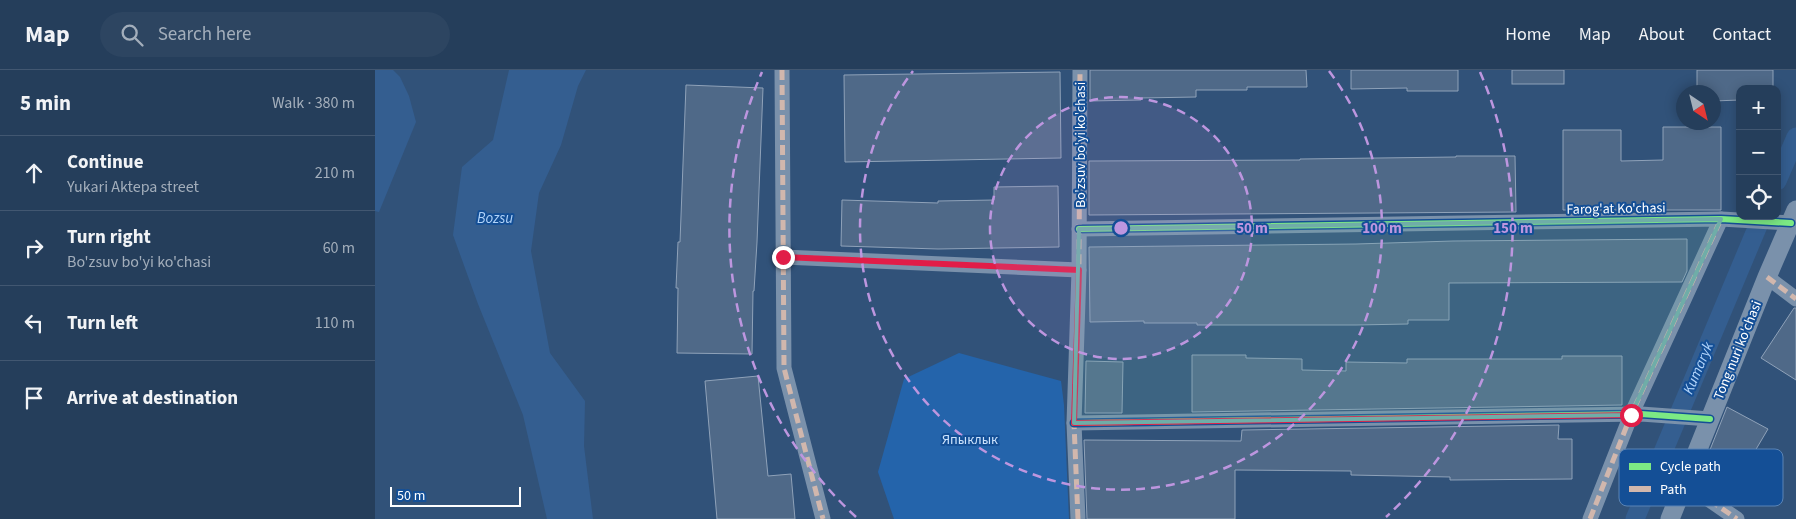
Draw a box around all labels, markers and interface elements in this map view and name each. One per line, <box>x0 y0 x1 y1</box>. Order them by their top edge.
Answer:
search box <box>100 12 450 57</box>
text: Map <box>25 17 70 52</box>
icon: search <box>118 21 146 49</box>
text: Search here <box>158 21 251 48</box>
text: Home <box>1505 22 1551 47</box>
text: Map <box>1579 22 1611 47</box>
text: About <box>1639 22 1684 47</box>
text: Contact <box>1712 22 1771 47</box>
street label: Bo'zsuv bo'yi ko'chasi <box>1071 82 1091 208</box>
north arrow <box>1676 85 1721 130</box>
map controls <box>1736 85 1781 220</box>
button: + <box>1736 85 1781 130</box>
text: 5 min <box>20 88 71 118</box>
text: Walk · 380 m <box>272 92 355 114</box>
button: − <box>1736 130 1781 175</box>
text: Continue <box>67 149 144 176</box>
icon: ahead <box>20 159 48 187</box>
text: 210 m <box>315 162 355 184</box>
button: locate <box>1736 175 1781 220</box>
text: Yukari Aktepa street <box>67 176 199 198</box>
street label: Farog'at Ko'chasi <box>1566 198 1666 220</box>
water label: Bozsu <box>477 208 513 229</box>
text: 50 m <box>1236 218 1268 239</box>
text: 100 m <box>1362 218 1402 239</box>
text: 150 m <box>1493 218 1533 239</box>
centre of rings <box>1112 219 1130 237</box>
text: Turn right <box>67 224 151 251</box>
icon: right <box>20 234 48 262</box>
text: 60 m <box>323 237 355 259</box>
route end <box>772 246 795 269</box>
text: Bo'zsuv bo'yi ko'chasi <box>67 251 211 273</box>
street label: Tong nuri ko'chasi <box>1709 298 1767 403</box>
icon: left <box>20 309 48 337</box>
text: Turn left <box>67 310 138 337</box>
text: 110 m <box>315 312 355 334</box>
water label: Kumaryk <box>1678 338 1719 398</box>
icon: arrive <box>20 384 48 412</box>
text: Arrive at destination <box>67 385 238 412</box>
route start <box>1620 404 1643 427</box>
park label: Япыклык <box>942 430 998 450</box>
legend <box>1619 449 1783 506</box>
text: Cycle path <box>1660 457 1721 477</box>
text: Path <box>1660 480 1687 500</box>
scale bar <box>390 484 521 507</box>
text: 50 m <box>397 486 425 506</box>

